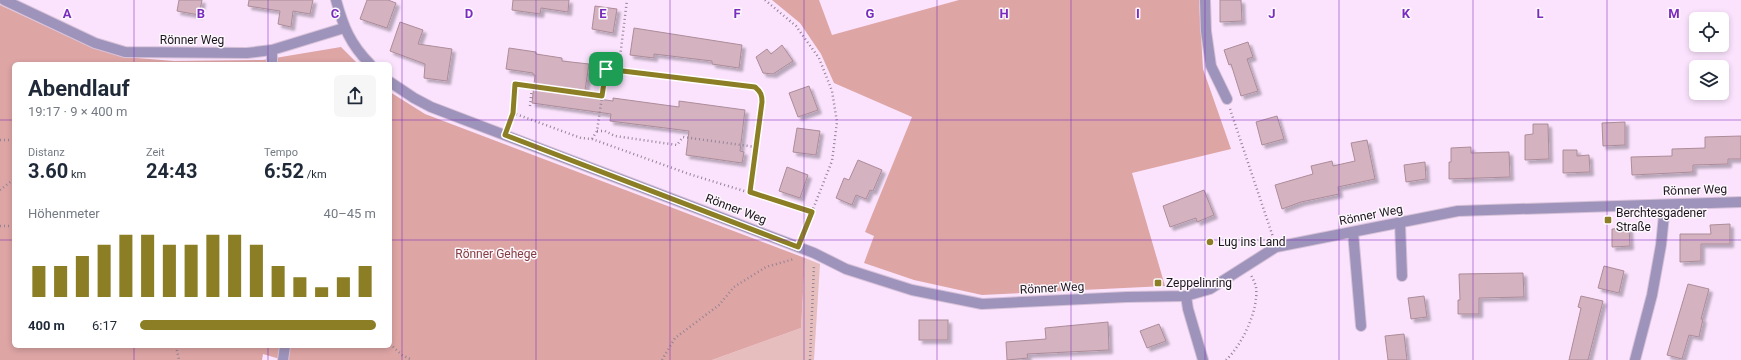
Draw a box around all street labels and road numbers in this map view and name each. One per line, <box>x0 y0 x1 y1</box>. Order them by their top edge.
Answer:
street label: Rönner Weg <box>160 33 224 47</box>
street label: Rönner Weg <box>1663 182 1727 198</box>
street label: Rönner Weg <box>703 191 769 227</box>
street label: Rönner Weg <box>1338 202 1404 228</box>
street label: Rönner Weg <box>1019 279 1085 297</box>

